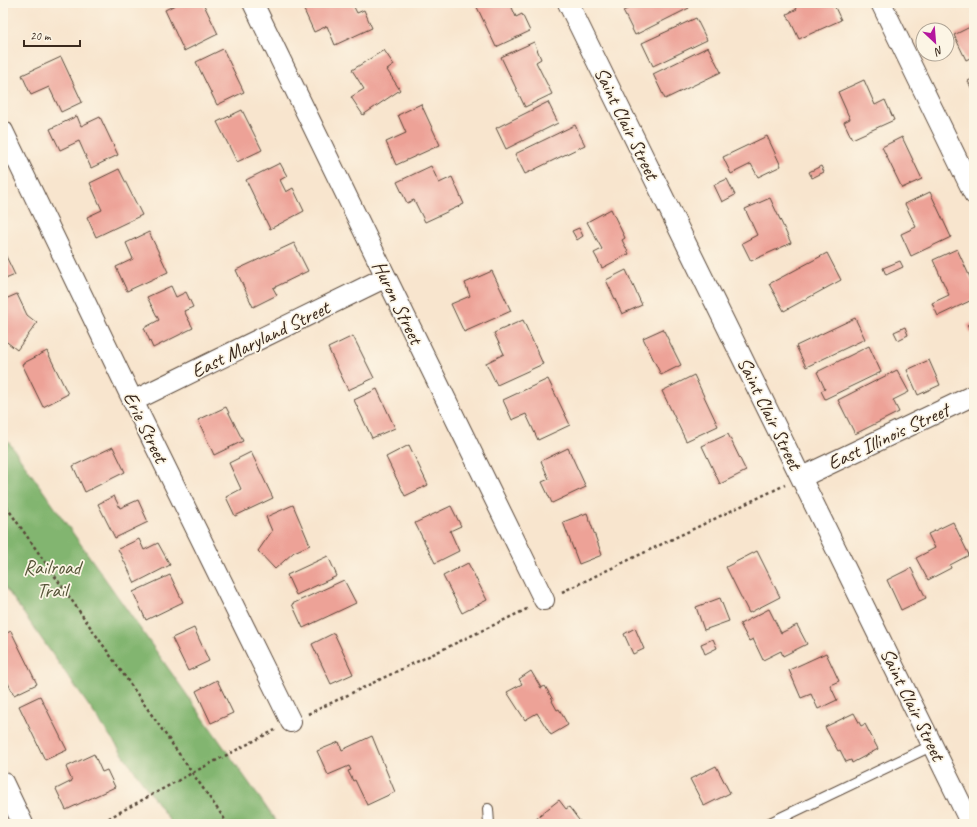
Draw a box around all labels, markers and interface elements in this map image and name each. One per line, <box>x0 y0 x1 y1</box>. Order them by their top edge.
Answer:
scale bar <box>24 22 80 48</box>
north arrow <box>915 22 955 62</box>
text: 20 m <box>30 28 52 44</box>
text: N <box>931 43 946 60</box>
street label: Saint Clair Street <box>589 63 666 186</box>
street label: Huron Street <box>367 256 430 350</box>
street label: East Maryland Street <box>187 294 335 384</box>
street label: Saint Clair Street <box>732 353 809 476</box>
street label: Erie Street <box>118 388 175 469</box>
street label: East Illinois Street <box>824 396 956 475</box>
park label: Railroad Trail <box>23 555 84 603</box>
street label: Saint Clair Street <box>875 644 952 767</box>

